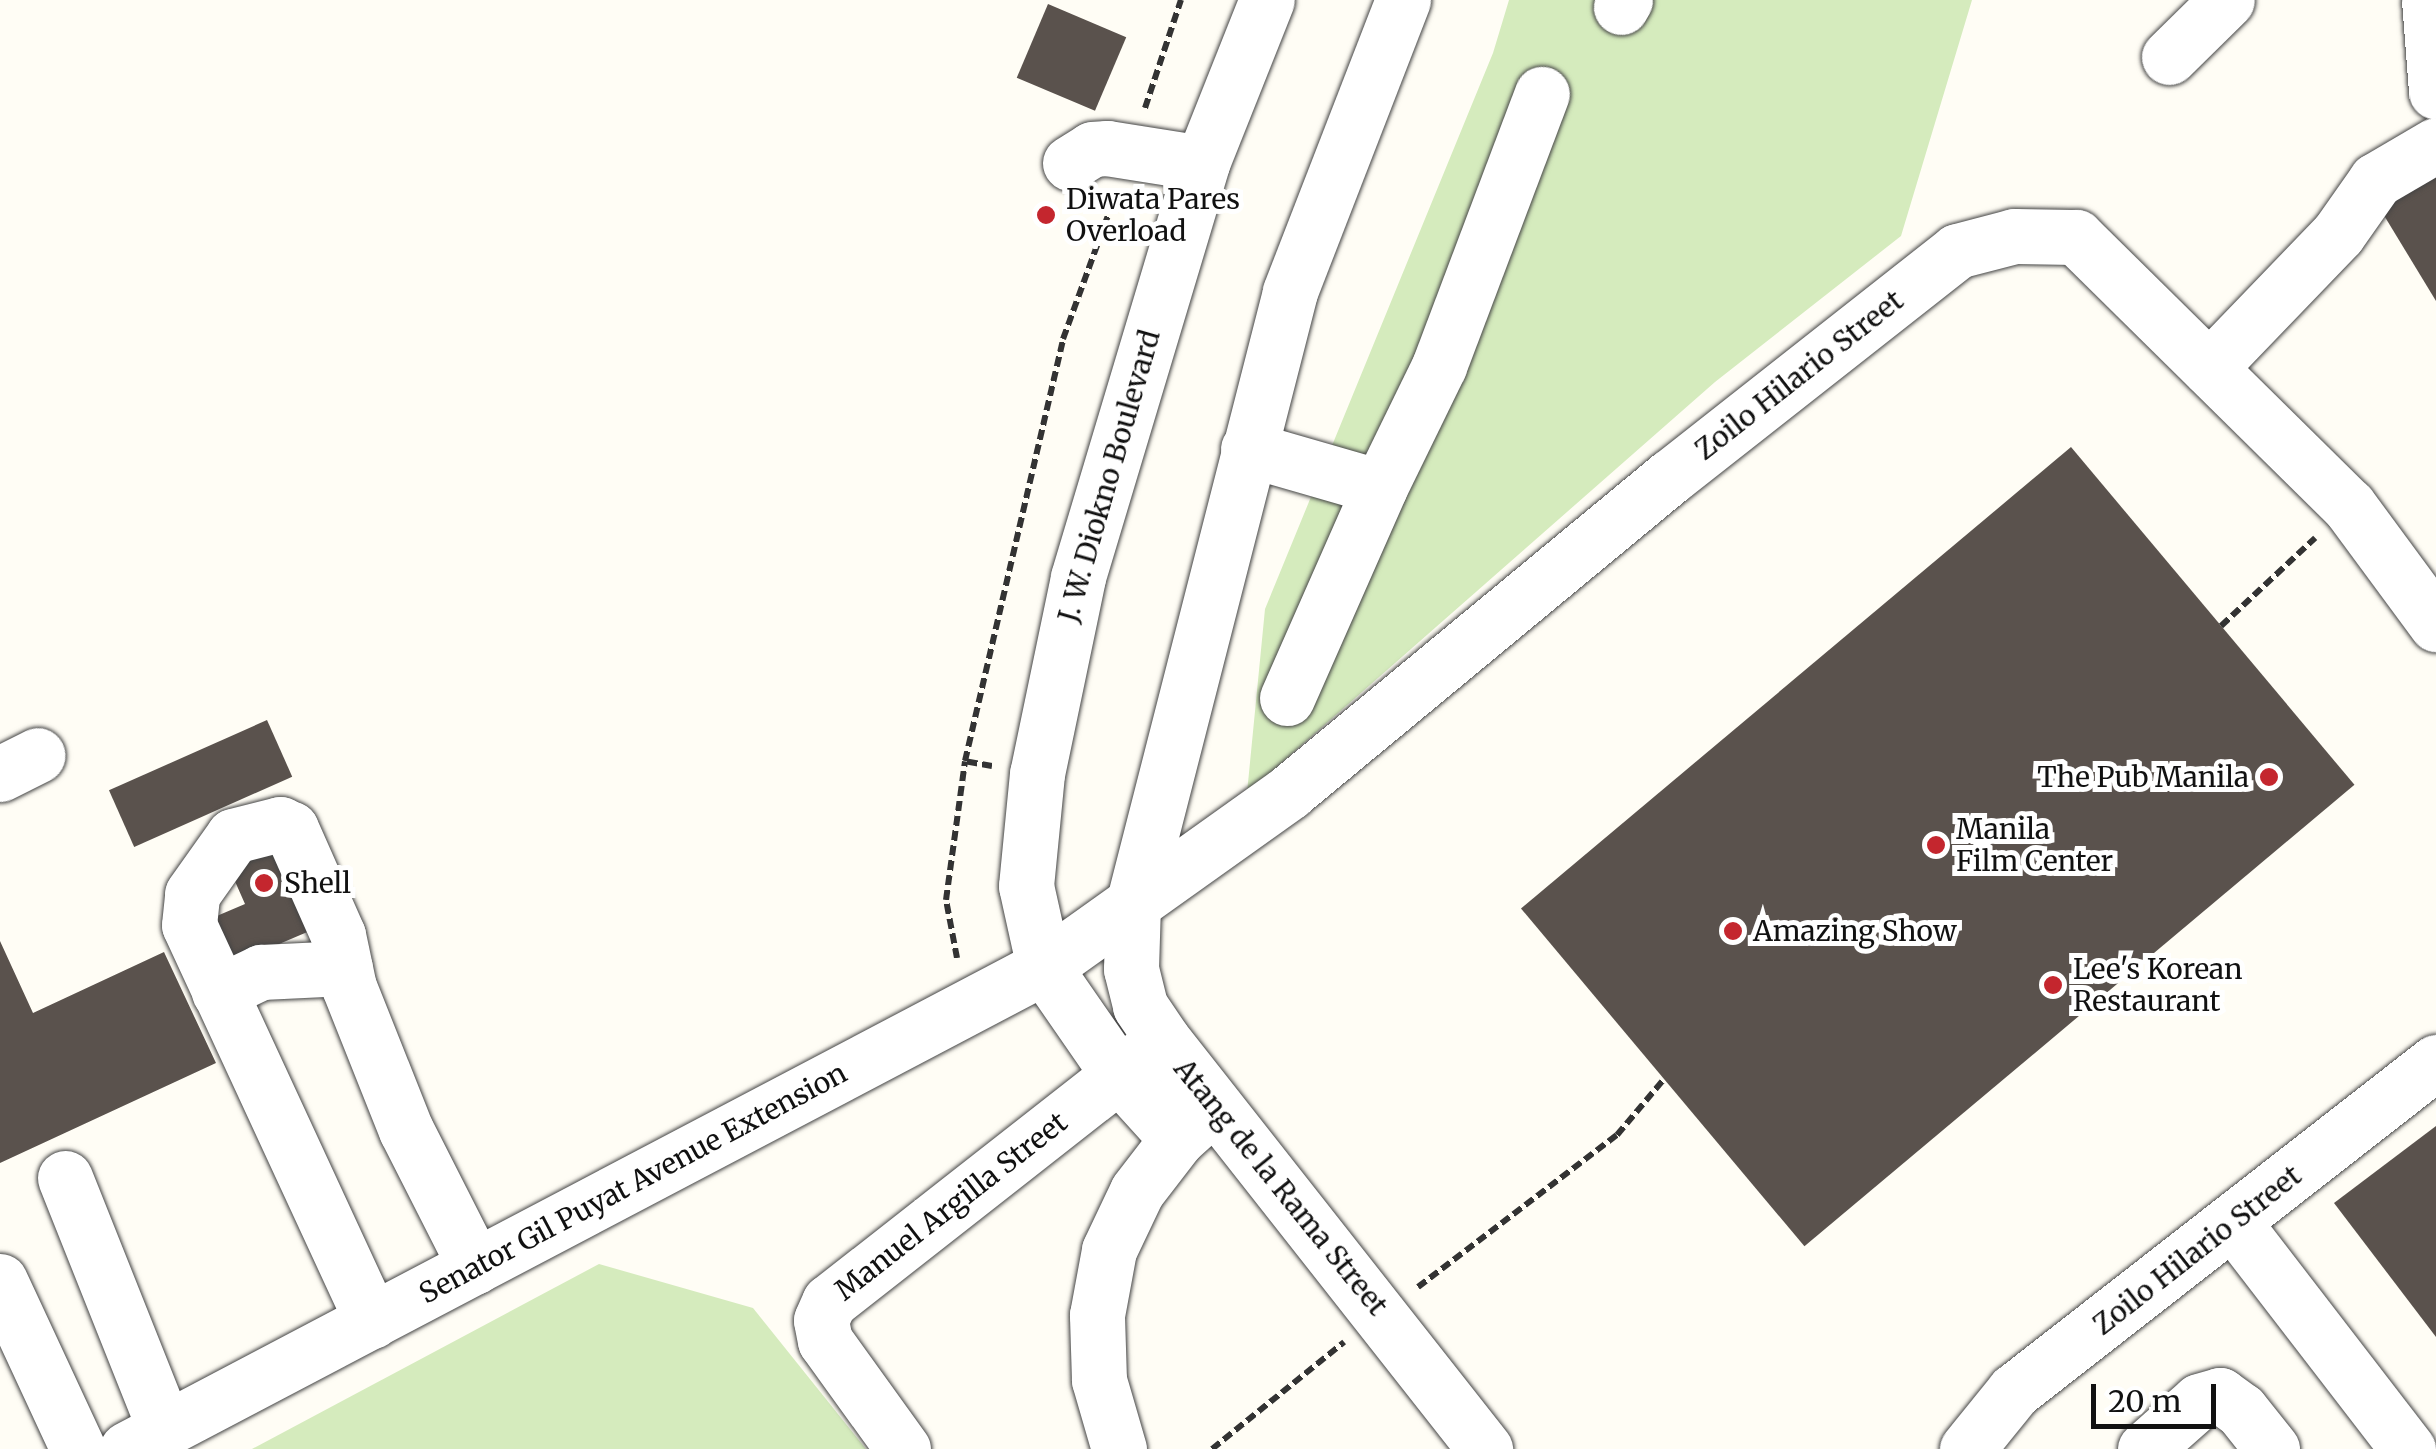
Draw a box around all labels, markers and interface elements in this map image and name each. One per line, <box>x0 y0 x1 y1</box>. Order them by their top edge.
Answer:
place label: Diwata Pares Overload <box>1066 182 1240 248</box>
marker: Diwata Pares Overload <box>1035 204 1057 226</box>
street label: Zoilo Hilario Street <box>1688 283 1910 467</box>
street label: J. W. Diokno Boulevard <box>1051 326 1167 626</box>
place label: The Pub Manila <box>2037 760 2249 794</box>
marker: The Pub Manila <box>2258 766 2280 788</box>
place label: Manila Film Center <box>1956 812 2113 878</box>
marker: Manila Film Center <box>1925 834 1947 856</box>
place label: Shell <box>284 866 351 900</box>
marker: Shell <box>253 872 275 894</box>
place label: Amazing Show <box>1753 914 1957 948</box>
marker: Amazing Show <box>1722 920 1744 942</box>
place label: Lee's Korean Restaurant <box>2073 952 2243 1018</box>
marker: Lee's Korean Restaurant <box>2042 974 2064 996</box>
street label: Atang de la Rama Street <box>1167 1052 1395 1322</box>
street label: Senator Gil Puyat Avenue Extension <box>414 1056 852 1310</box>
street label: Manuel Argilla Street <box>828 1105 1074 1307</box>
street label: Zoilo Hilario Street <box>2086 1158 2308 1342</box>
scale bar <box>2096 1364 2221 1426</box>
text: 20 m <box>2108 1382 2181 1420</box>

